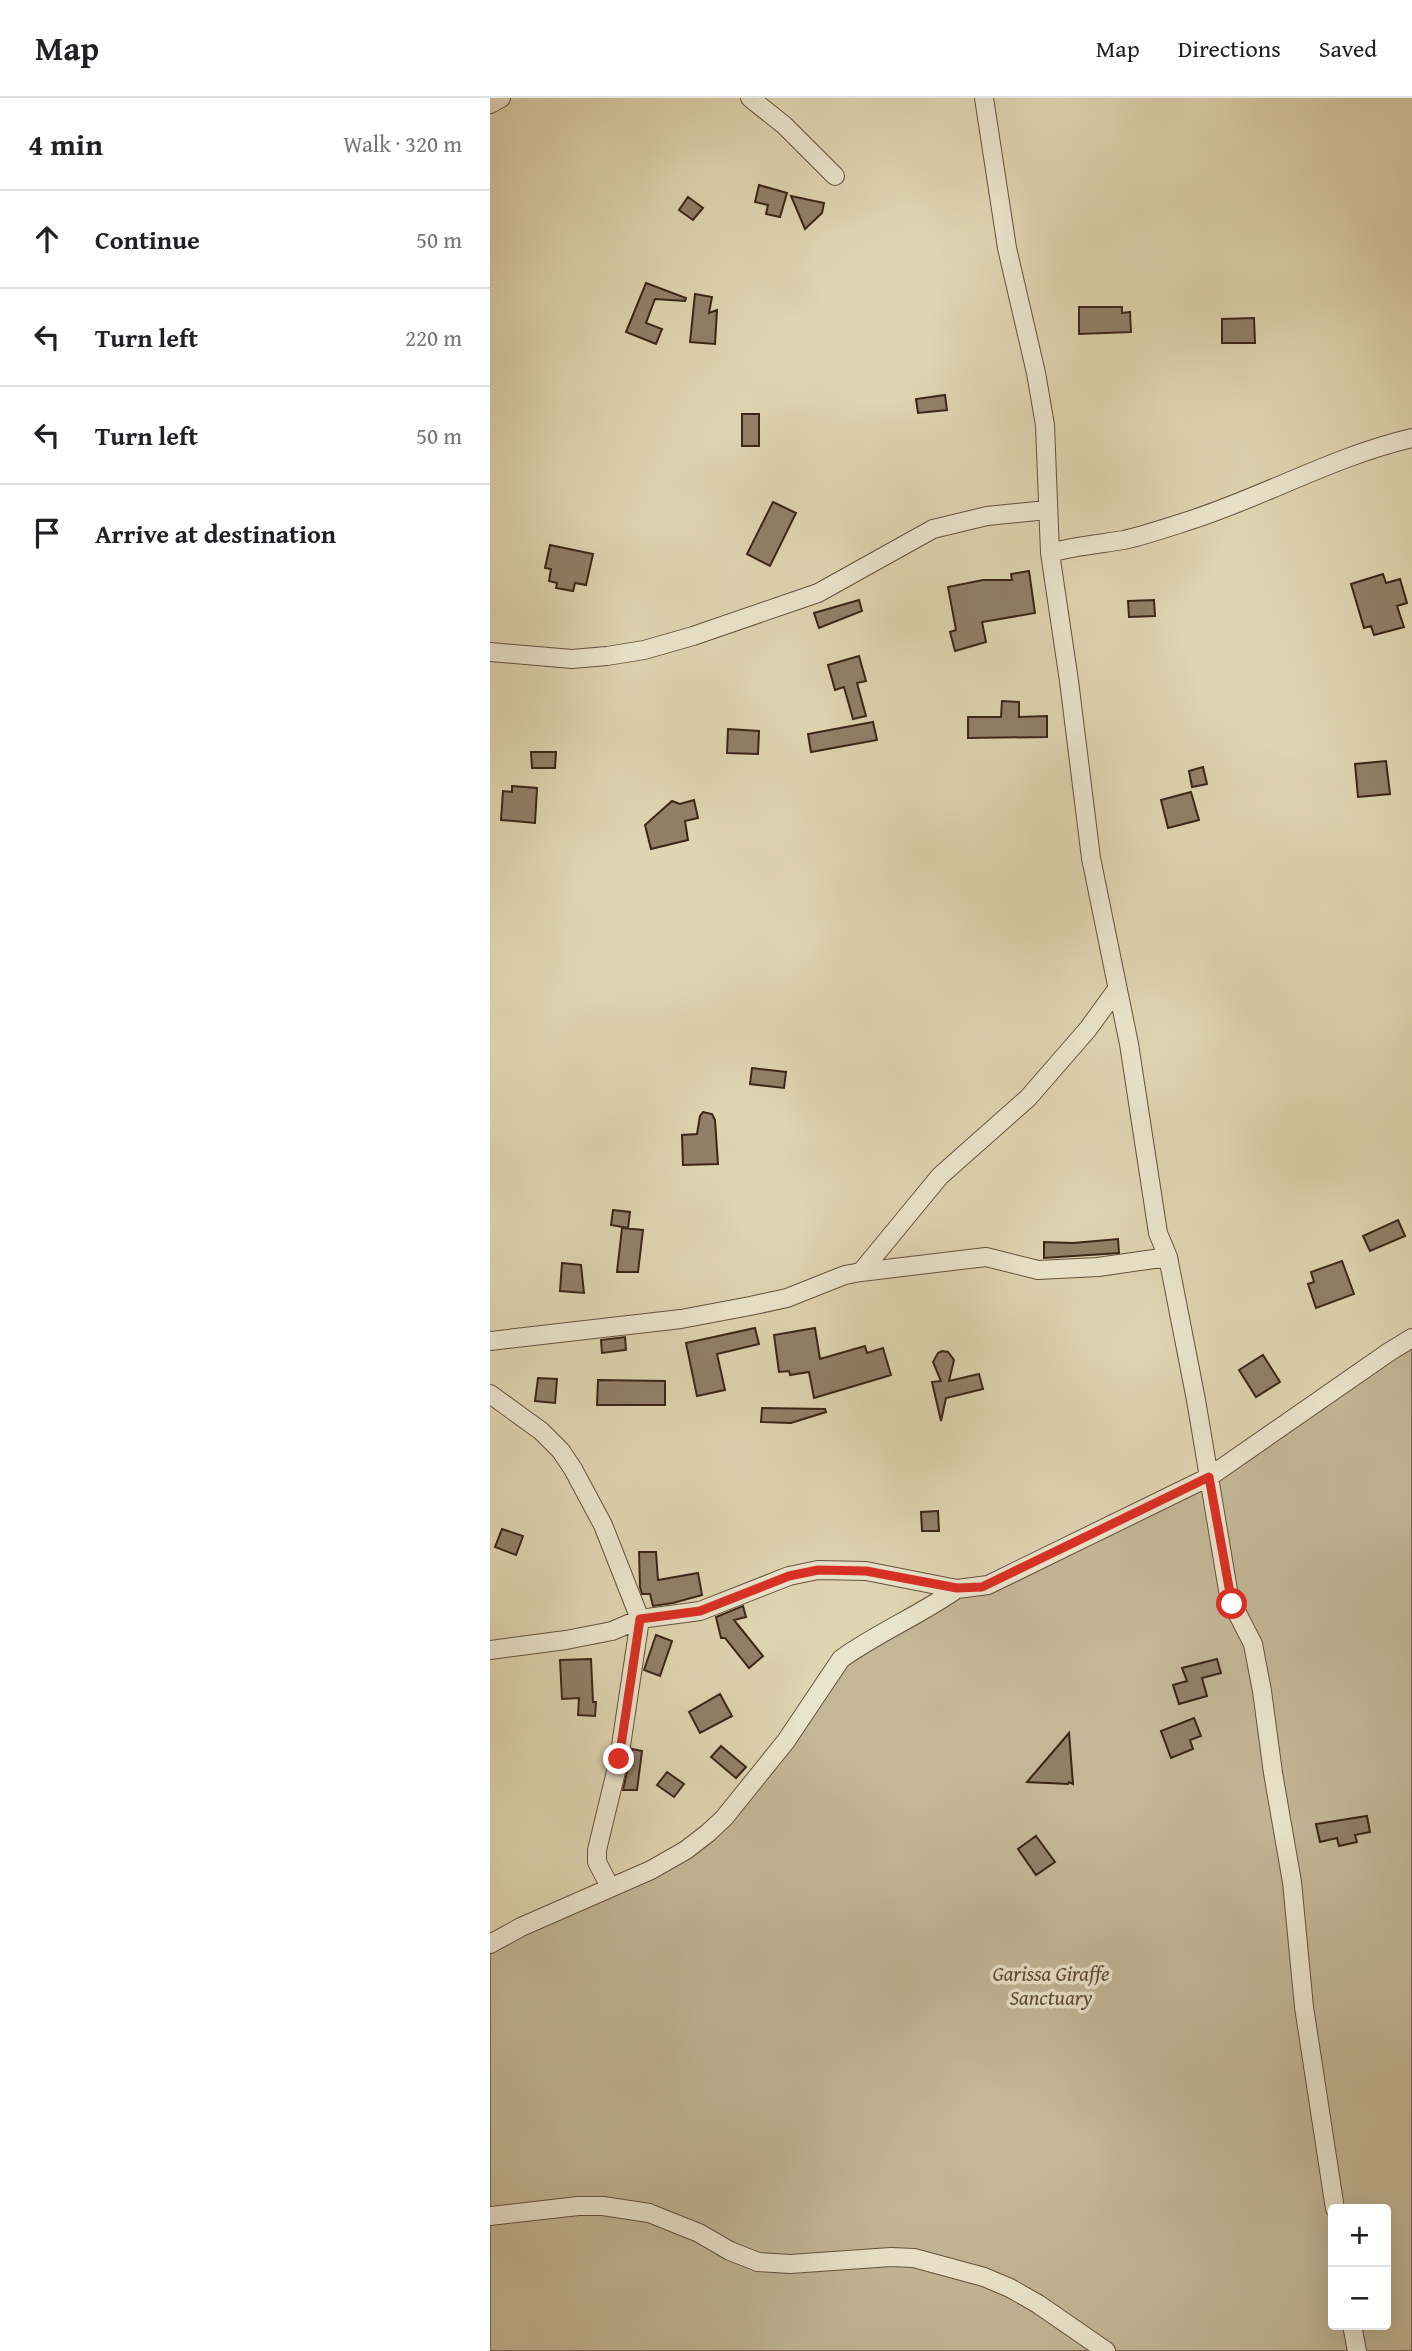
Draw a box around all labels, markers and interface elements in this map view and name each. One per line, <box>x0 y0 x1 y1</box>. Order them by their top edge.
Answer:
text: Map <box>35 24 99 72</box>
text: Map <box>1096 31 1140 66</box>
text: Directions <box>1178 31 1281 66</box>
text: Saved <box>1319 31 1377 66</box>
text: 4 min <box>28 122 103 166</box>
text: Walk · 320 m <box>343 127 462 160</box>
icon: ahead <box>28 220 66 258</box>
text: Continue <box>95 220 200 259</box>
text: 50 m <box>416 223 462 256</box>
icon: left <box>28 318 66 356</box>
text: Turn left <box>95 318 198 357</box>
text: 220 m <box>405 321 462 354</box>
icon: left <box>28 416 66 454</box>
text: Turn left <box>95 416 198 455</box>
text: 50 m <box>416 419 462 452</box>
icon: arrive <box>28 514 66 552</box>
text: Arrive at destination <box>95 514 336 553</box>
route start <box>1216 1588 1247 1619</box>
route end <box>603 1743 634 1774</box>
park label: Garissa Giraffe Sanctuary <box>992 1958 1110 2013</box>
map controls <box>1328 2204 1391 2330</box>
button: + <box>1328 2204 1391 2267</box>
button: − <box>1328 2267 1391 2330</box>

